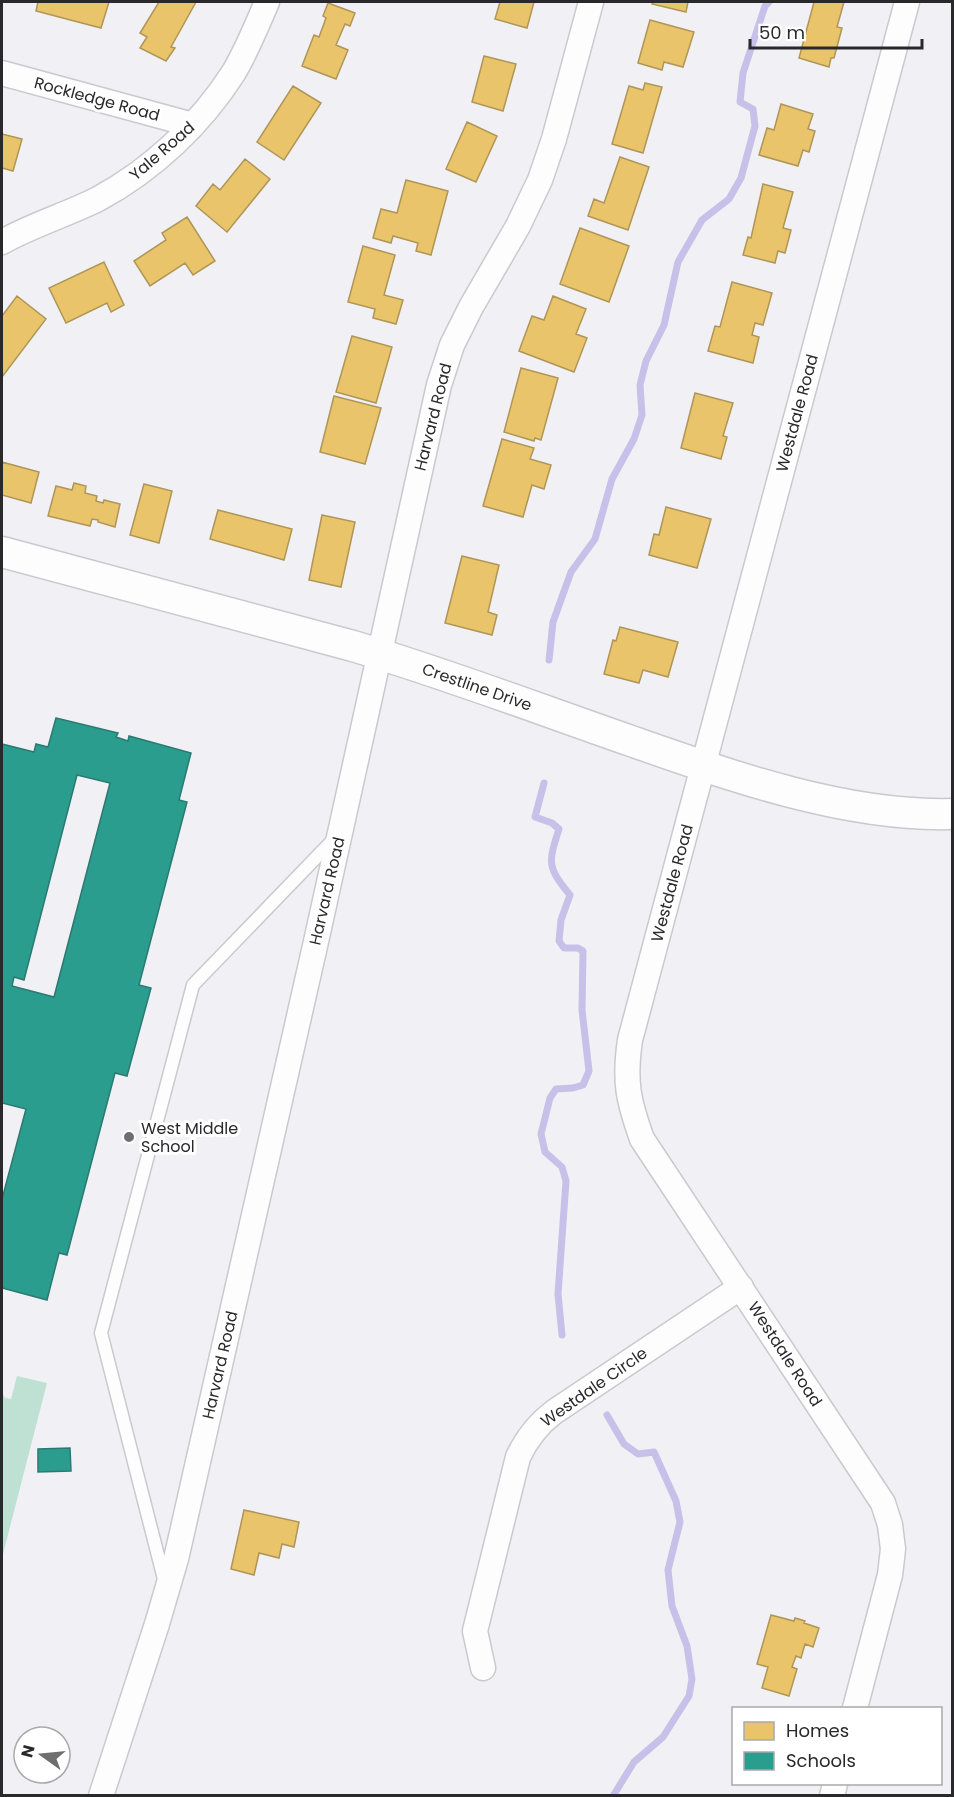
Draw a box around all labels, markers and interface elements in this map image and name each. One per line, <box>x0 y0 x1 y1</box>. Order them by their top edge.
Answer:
scale bar <box>750 12 922 50</box>
text: 50 m <box>759 20 805 45</box>
street label: Rockledge Road <box>32 71 162 127</box>
street label: Yale Road <box>124 116 200 186</box>
street label: Westdale Road <box>770 352 824 474</box>
street label: Harvard Road <box>408 361 458 473</box>
street label: Crestline Drive <box>419 657 535 717</box>
street label: Westdale Road <box>645 822 699 944</box>
street label: Harvard Road <box>303 835 351 947</box>
place label: West Middle School <box>141 1117 238 1158</box>
marker: West Middle School <box>122 1130 136 1144</box>
street label: Westdale Road <box>742 1297 828 1411</box>
street label: Harvard Road <box>196 1309 244 1421</box>
street label: Westdale Circle <box>536 1342 652 1432</box>
legend <box>732 1707 942 1785</box>
text: Homes <box>786 1718 849 1743</box>
north arrow <box>12 1725 72 1785</box>
text: N <box>15 1742 41 1760</box>
text: Schools <box>786 1748 856 1773</box>

